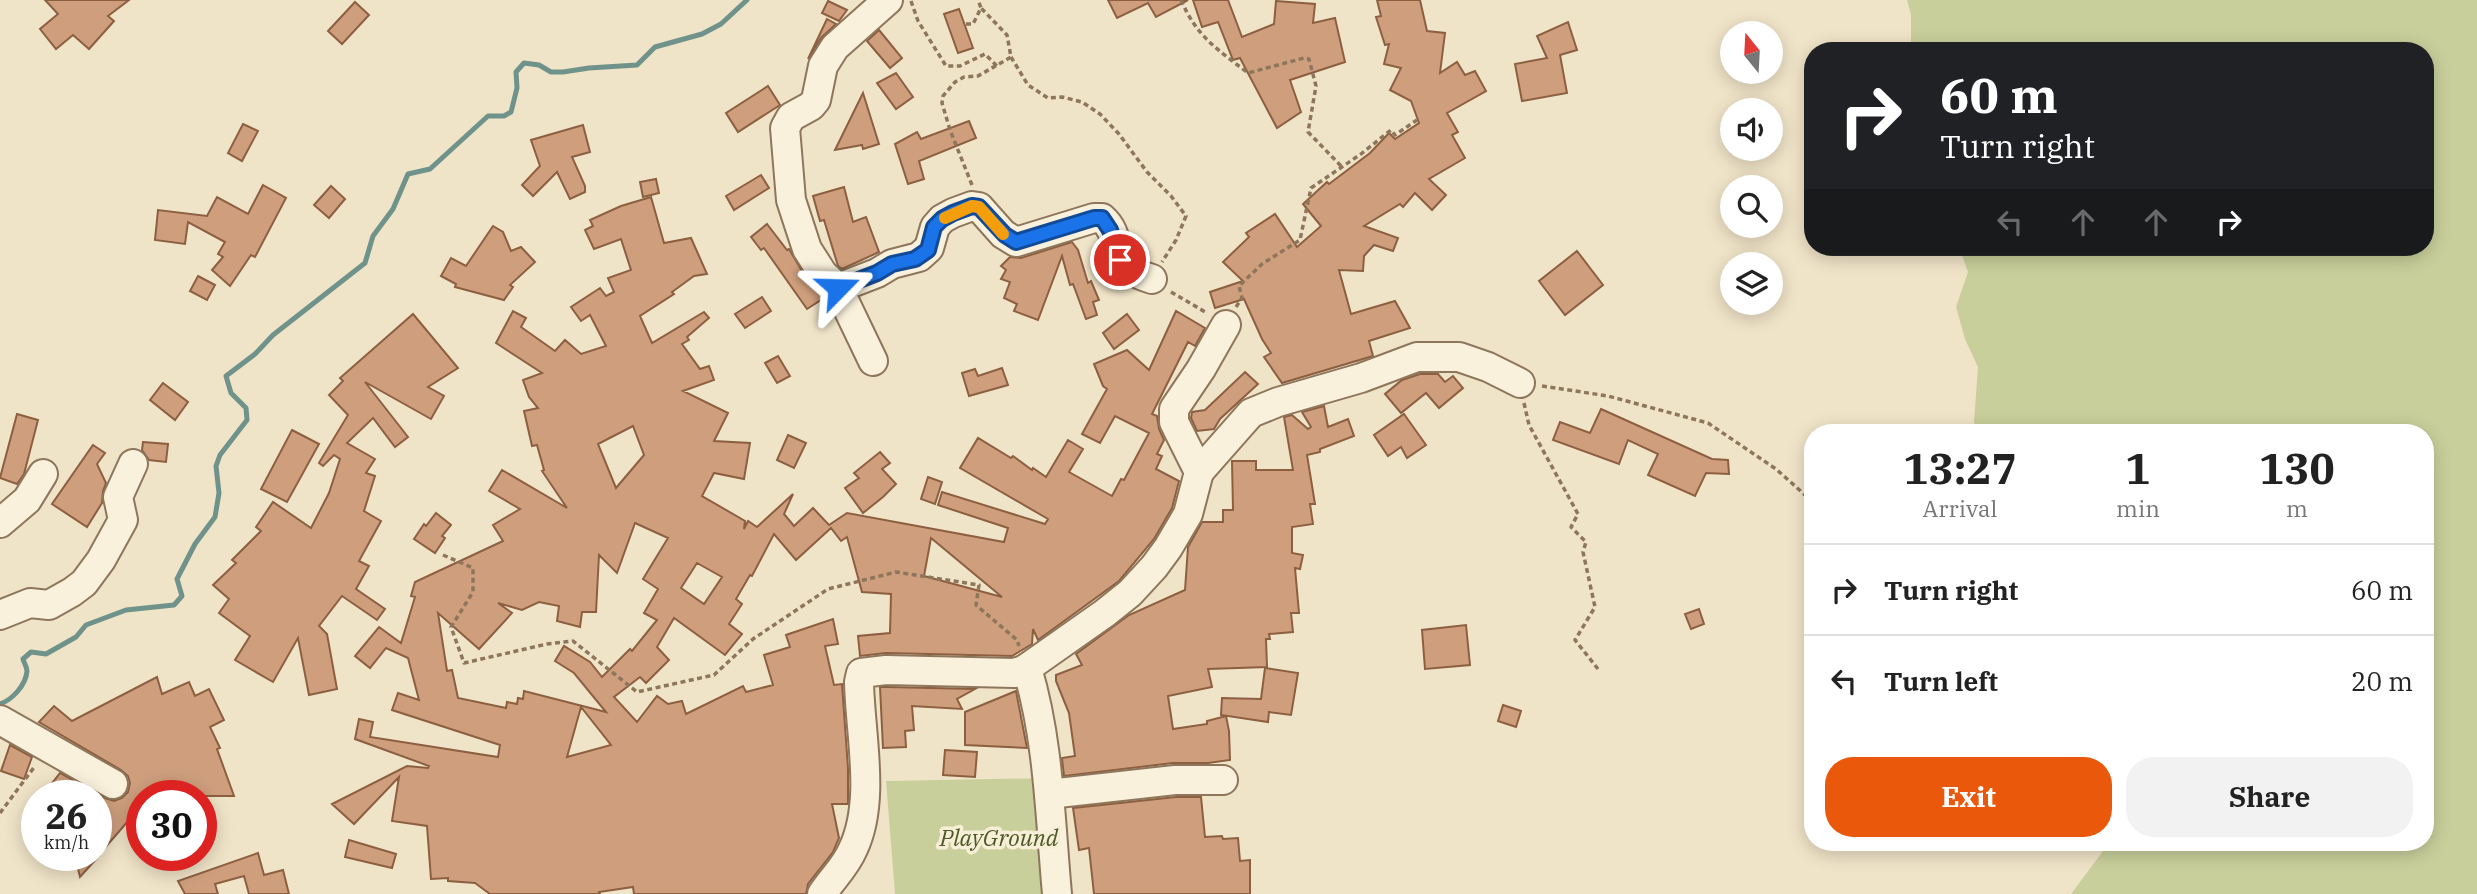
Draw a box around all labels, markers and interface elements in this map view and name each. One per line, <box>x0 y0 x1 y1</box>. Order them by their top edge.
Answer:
north arrow <box>1720 21 1783 84</box>
map controls <box>1720 21 1783 315</box>
text: 60 m <box>1940 63 2058 126</box>
icon: right <box>1825 70 1916 161</box>
button: sound <box>1720 98 1783 161</box>
text: Turn right <box>1940 125 2095 167</box>
button: search <box>1720 175 1783 238</box>
icon: left <box>1991 203 2029 241</box>
icon: ahead <box>2064 203 2102 241</box>
icon: ahead <box>2137 203 2175 241</box>
icon: right <box>2210 203 2248 241</box>
pin <box>1090 230 1150 290</box>
icon: arrive <box>1101 241 1139 279</box>
position arrow <box>801 251 875 325</box>
button: layers <box>1720 252 1783 315</box>
text: 13:27 <box>1903 441 2017 496</box>
text: 1 <box>2125 441 2151 496</box>
text: 130 <box>2259 441 2335 496</box>
text: Arrival <box>1923 493 1997 523</box>
text: min <box>2116 493 2160 523</box>
text: m <box>2286 493 2308 523</box>
icon: right <box>1825 571 1863 609</box>
text: Turn right <box>1884 573 2018 607</box>
text: 60 m <box>2351 573 2413 607</box>
icon: left <box>1825 662 1863 700</box>
text: Turn left <box>1884 664 1998 698</box>
text: 20 m <box>2351 664 2413 698</box>
button: Exit <box>1825 757 2112 837</box>
button: Share <box>2126 757 2413 837</box>
speed limit sign: 30 <box>126 780 217 871</box>
text: 26 <box>45 793 88 839</box>
park label: PlayGround <box>939 822 1059 852</box>
text: km/h <box>44 831 89 854</box>

